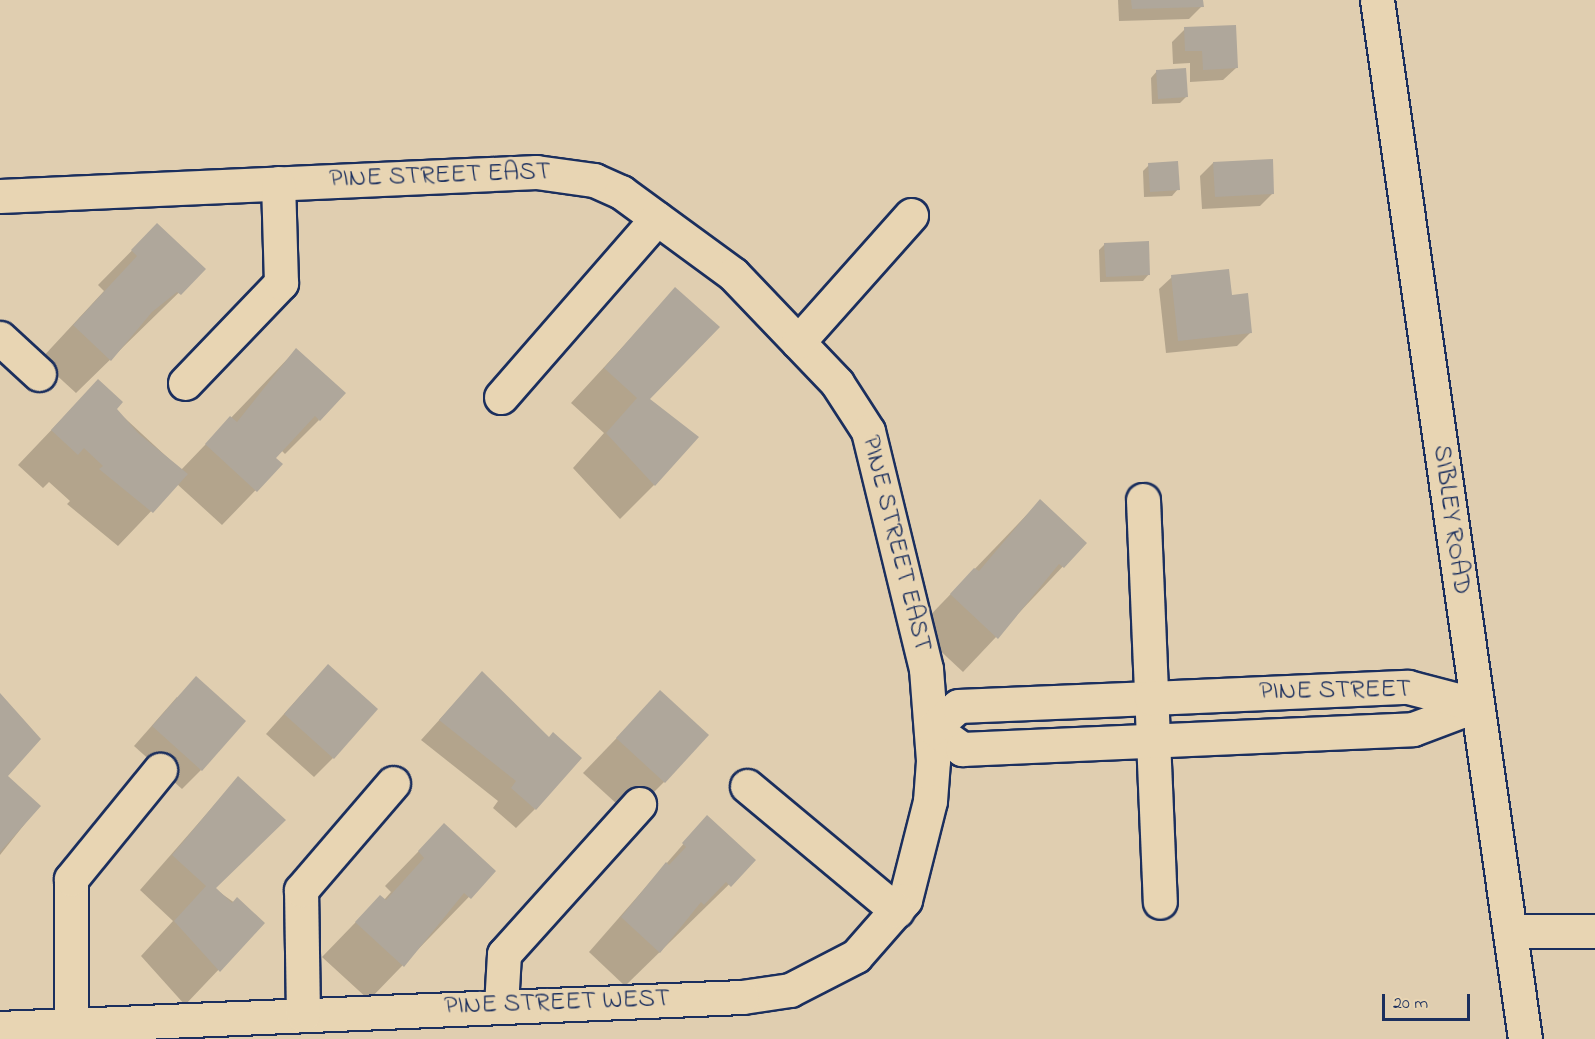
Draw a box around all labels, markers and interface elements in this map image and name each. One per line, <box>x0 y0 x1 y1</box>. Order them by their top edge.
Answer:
street label: PINE STREET EAST <box>329 158 551 196</box>
street label: PINE STREET EAST <box>853 433 937 655</box>
street label: SIBLEY ROAD <box>1424 443 1476 597</box>
street label: PINE STREET <box>1259 675 1411 709</box>
scale bar <box>1385 982 1474 1020</box>
street label: PINE STREET WEST <box>444 984 670 1024</box>
text: 20 m <box>1393 991 1428 1017</box>

